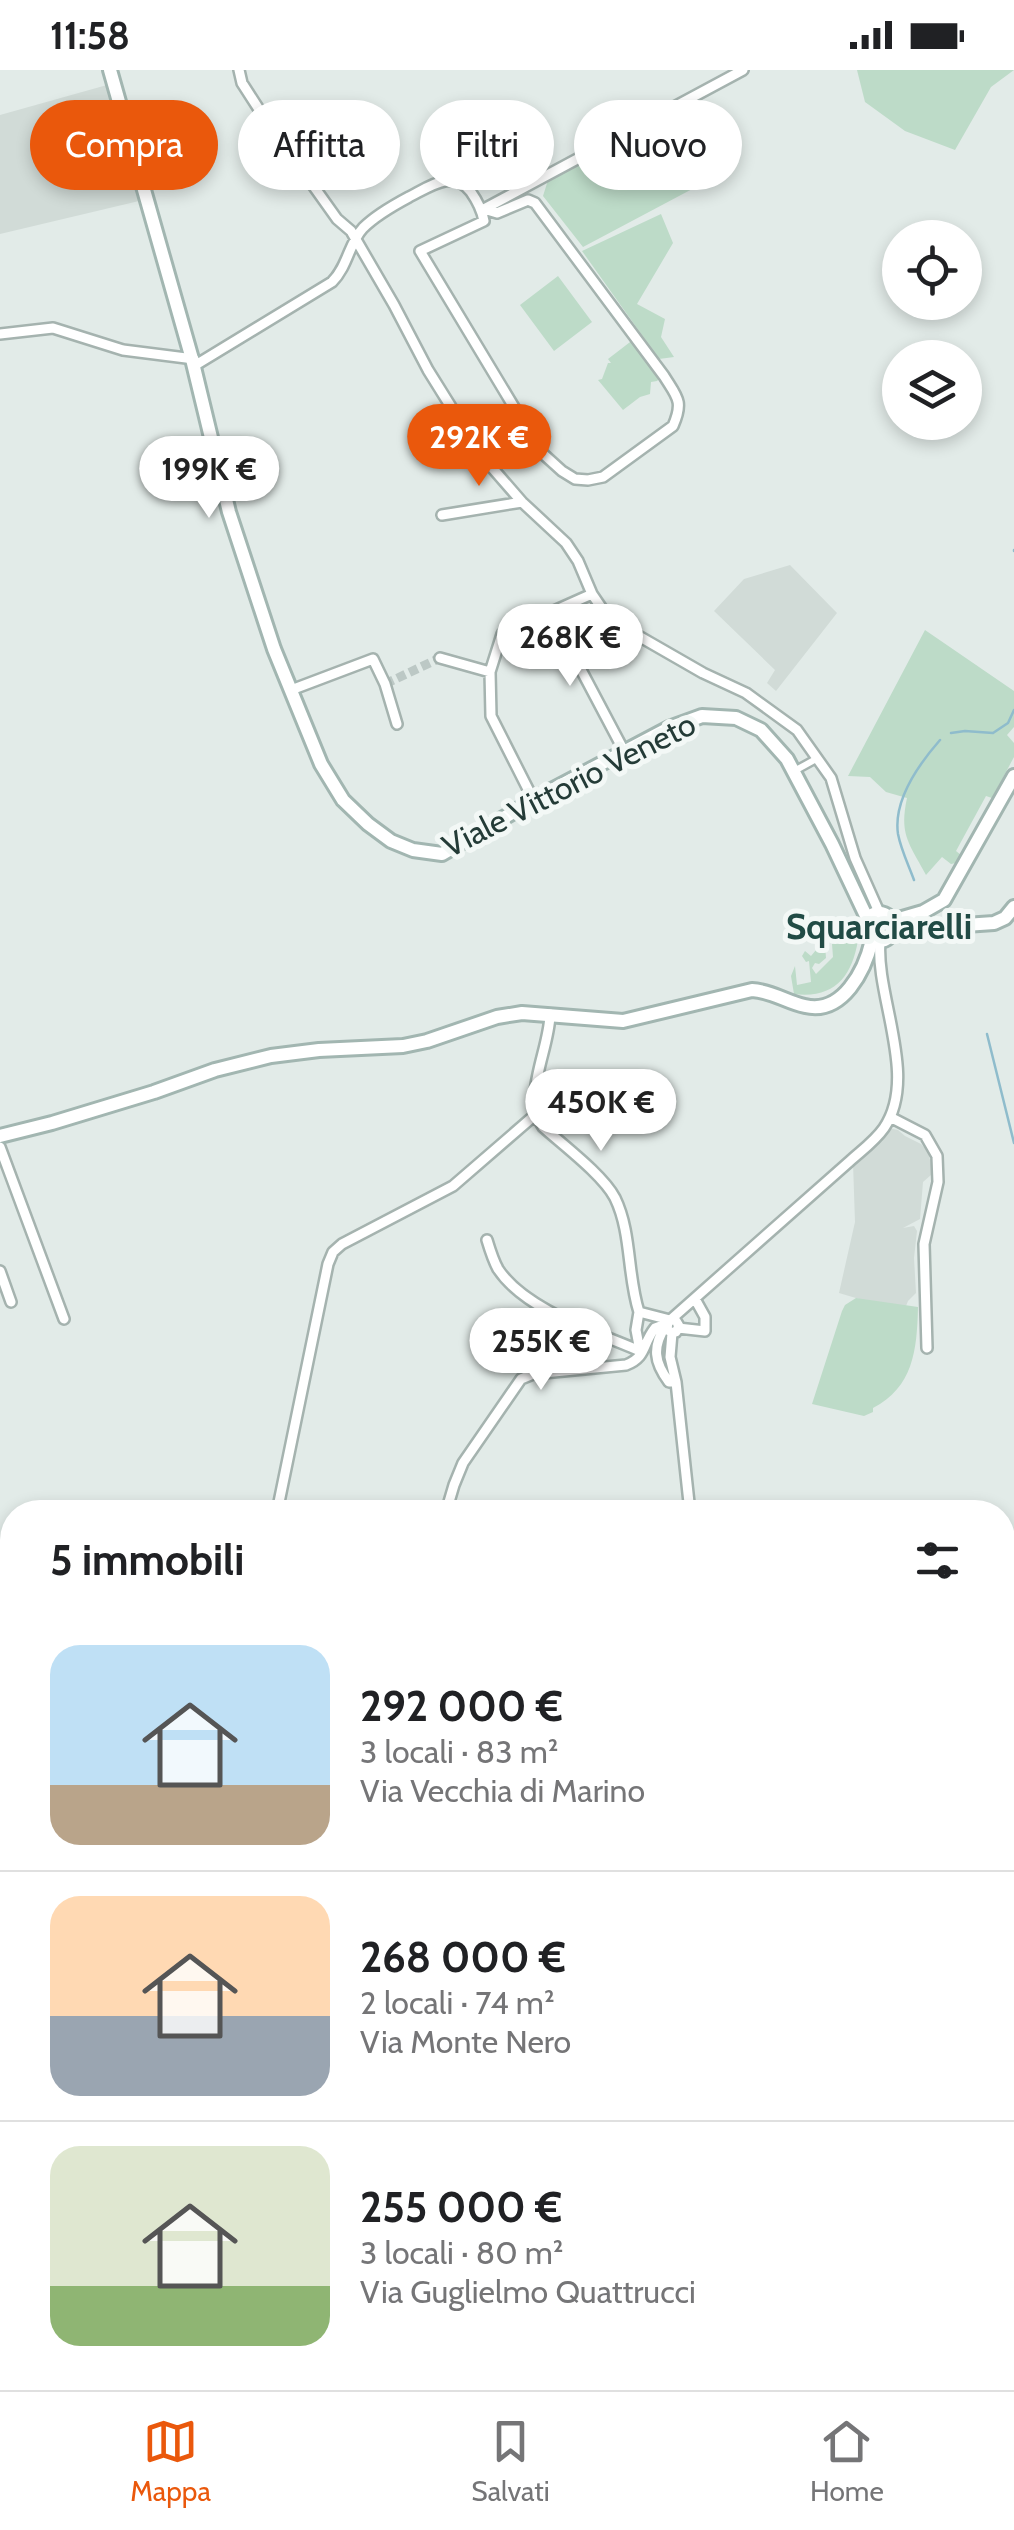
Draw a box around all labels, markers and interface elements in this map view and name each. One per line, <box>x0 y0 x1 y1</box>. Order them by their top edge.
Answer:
text: 11:58 <box>50 12 130 59</box>
chip: Compra <box>30 100 218 190</box>
chip: Affitta <box>238 100 400 190</box>
chip: Filtri <box>420 100 554 190</box>
chip: Nuovo <box>574 100 742 190</box>
map controls <box>882 220 982 440</box>
button: locate <box>882 220 982 320</box>
button: layers <box>882 340 982 440</box>
pin: 292K € <box>398 404 560 489</box>
text: 292K € <box>429 417 529 456</box>
pin: 199K € <box>128 436 290 521</box>
text: 199K € <box>161 449 257 488</box>
pin: 268K € <box>489 604 651 689</box>
text: 268K € <box>519 617 621 656</box>
street label: Viale Vittorio Veneto <box>436 704 702 865</box>
district label: Squarciarelli <box>786 905 972 948</box>
pin: 450K € <box>520 1069 682 1154</box>
text: 450K € <box>547 1082 655 1121</box>
pin: 255K € <box>460 1308 622 1393</box>
text: 255K € <box>491 1321 591 1360</box>
icon: filters <box>910 1533 965 1588</box>
text: 5 immobili <box>50 1534 244 1586</box>
text: 292 000 € <box>360 1680 563 1732</box>
icon: home <box>130 1685 250 1805</box>
text: 3 locali · 83 m² <box>360 1732 558 1771</box>
text: Via Vecchia di Marino <box>360 1771 645 1810</box>
text: 268 000 € <box>360 1931 566 1983</box>
icon: home <box>130 1936 250 2056</box>
text: 2 locali · 74 m² <box>360 1983 555 2022</box>
text: Via Monte Nero <box>360 2022 571 2061</box>
text: 255 000 € <box>360 2181 562 2233</box>
icon: home <box>130 2186 250 2306</box>
text: 3 locali · 80 m² <box>360 2233 563 2272</box>
text: Via Guglielmo Quattrucci <box>360 2272 696 2311</box>
tab: Mappa <box>130 2414 211 2508</box>
tab: Salvati <box>471 2414 550 2508</box>
tab: Home <box>810 2414 884 2508</box>

